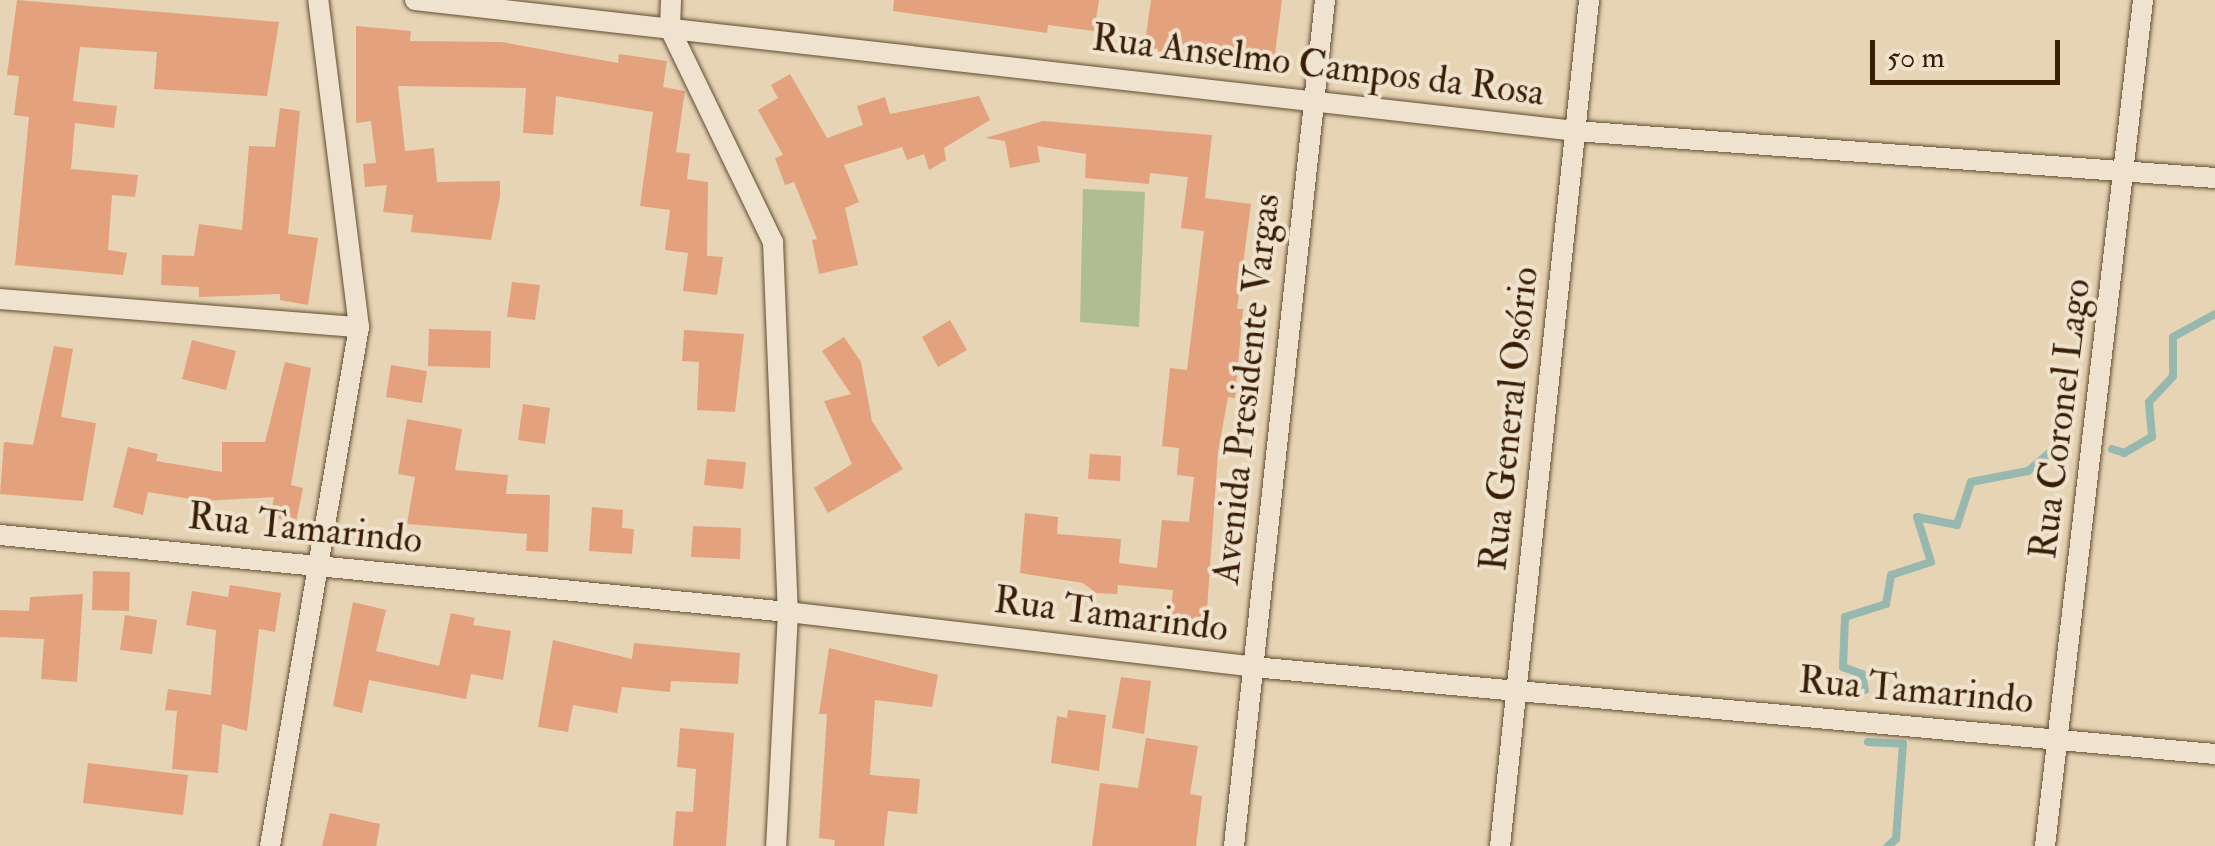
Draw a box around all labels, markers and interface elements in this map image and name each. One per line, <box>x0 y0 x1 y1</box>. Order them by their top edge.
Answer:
street label: Rua Anselmo Campos da Rosa <box>1089 16 1547 116</box>
scale bar <box>1875 20 2065 82</box>
text: 50 m <box>1887 39 1945 76</box>
street label: Avenida Presidente Vargas <box>1204 191 1290 587</box>
street label: Rua General Osório <box>1471 265 1549 573</box>
street label: Rua Coronel Lago <box>2021 276 2101 562</box>
street label: Rua Tamarindo <box>185 494 425 564</box>
street label: Rua Tamarindo <box>991 578 1231 652</box>
street label: Rua Tamarindo <box>1797 658 2035 724</box>

